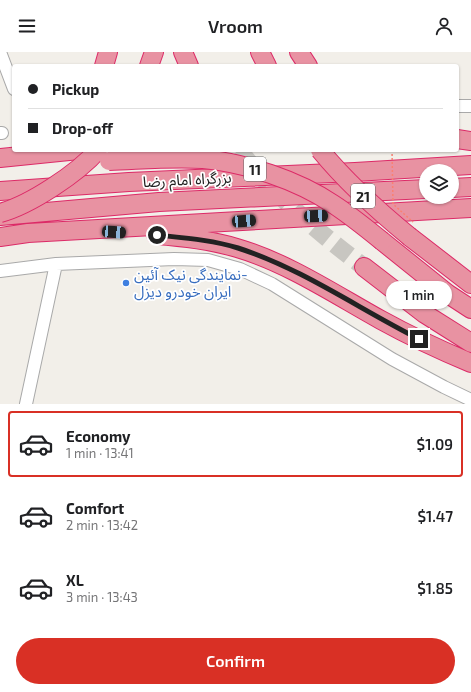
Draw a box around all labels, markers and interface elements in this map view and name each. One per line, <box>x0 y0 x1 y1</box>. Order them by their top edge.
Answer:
icon: menu <box>16 15 38 37</box>
text: Vroom <box>208 15 263 37</box>
icon: person <box>433 15 455 37</box>
text: Pickup <box>52 80 99 98</box>
text: Drop-off <box>52 119 113 137</box>
road number: 11 <box>244 157 266 181</box>
map controls <box>419 164 459 204</box>
button: layers <box>419 164 459 204</box>
street label: بزرگراه امام رضا <box>142 168 232 193</box>
road number: 21 <box>351 184 375 208</box>
car <box>304 209 328 223</box>
car <box>232 214 256 228</box>
car <box>102 225 126 239</box>
route start <box>148 226 166 244</box>
place label: نمایندگی نیک آئین- ایران خودرو دیزل <box>134 265 248 301</box>
marker: نمایندگی نیک آئین- ایران خودرو دیزل <box>121 278 131 288</box>
callout: 1 min <box>386 281 452 309</box>
text: 1 min <box>404 287 434 303</box>
route end <box>410 330 428 348</box>
icon: car <box>18 426 54 462</box>
text: Economy <box>66 427 131 445</box>
text: $1.09 <box>417 435 453 453</box>
text: 1 min · 13:41 <box>66 445 134 461</box>
icon: car <box>18 498 54 534</box>
text: Comfort <box>66 499 124 517</box>
text: $1.47 <box>417 507 453 525</box>
text: 2 min · 13:42 <box>66 517 138 533</box>
icon: car <box>18 570 54 606</box>
text: XL <box>66 571 84 589</box>
text: $1.85 <box>417 579 453 597</box>
text: 3 min · 13:43 <box>66 589 138 605</box>
button: Confirm <box>16 638 455 684</box>

